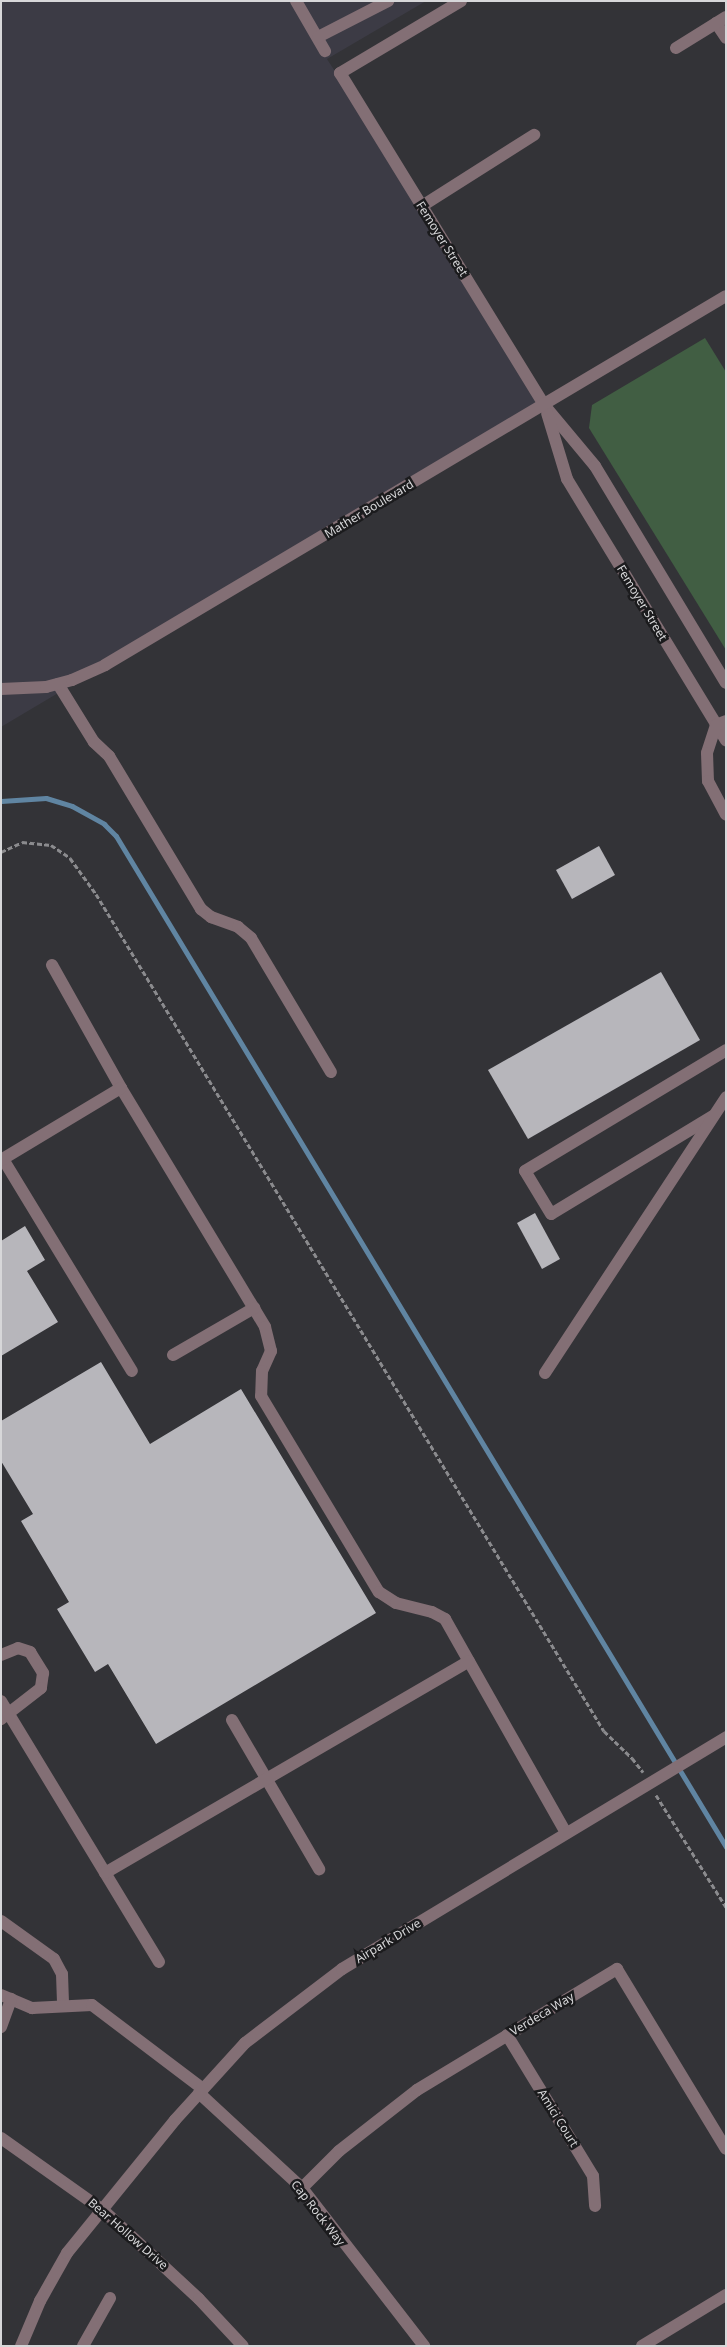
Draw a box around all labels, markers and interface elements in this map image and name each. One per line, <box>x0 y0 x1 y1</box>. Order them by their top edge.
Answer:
street label: Femoyer Street <box>413 199 471 279</box>
street label: Mather Boulevard <box>322 477 416 541</box>
street label: Femoyer Street <box>614 563 670 643</box>
street label: Airpark Drive <box>353 1916 423 1966</box>
street label: Verdeca Way <box>507 1989 577 2039</box>
street label: Amici Court <box>535 2086 581 2150</box>
street label: Cap Rock Way <box>288 2178 348 2248</box>
street label: Bear Hollow Drive <box>85 2195 171 2273</box>

